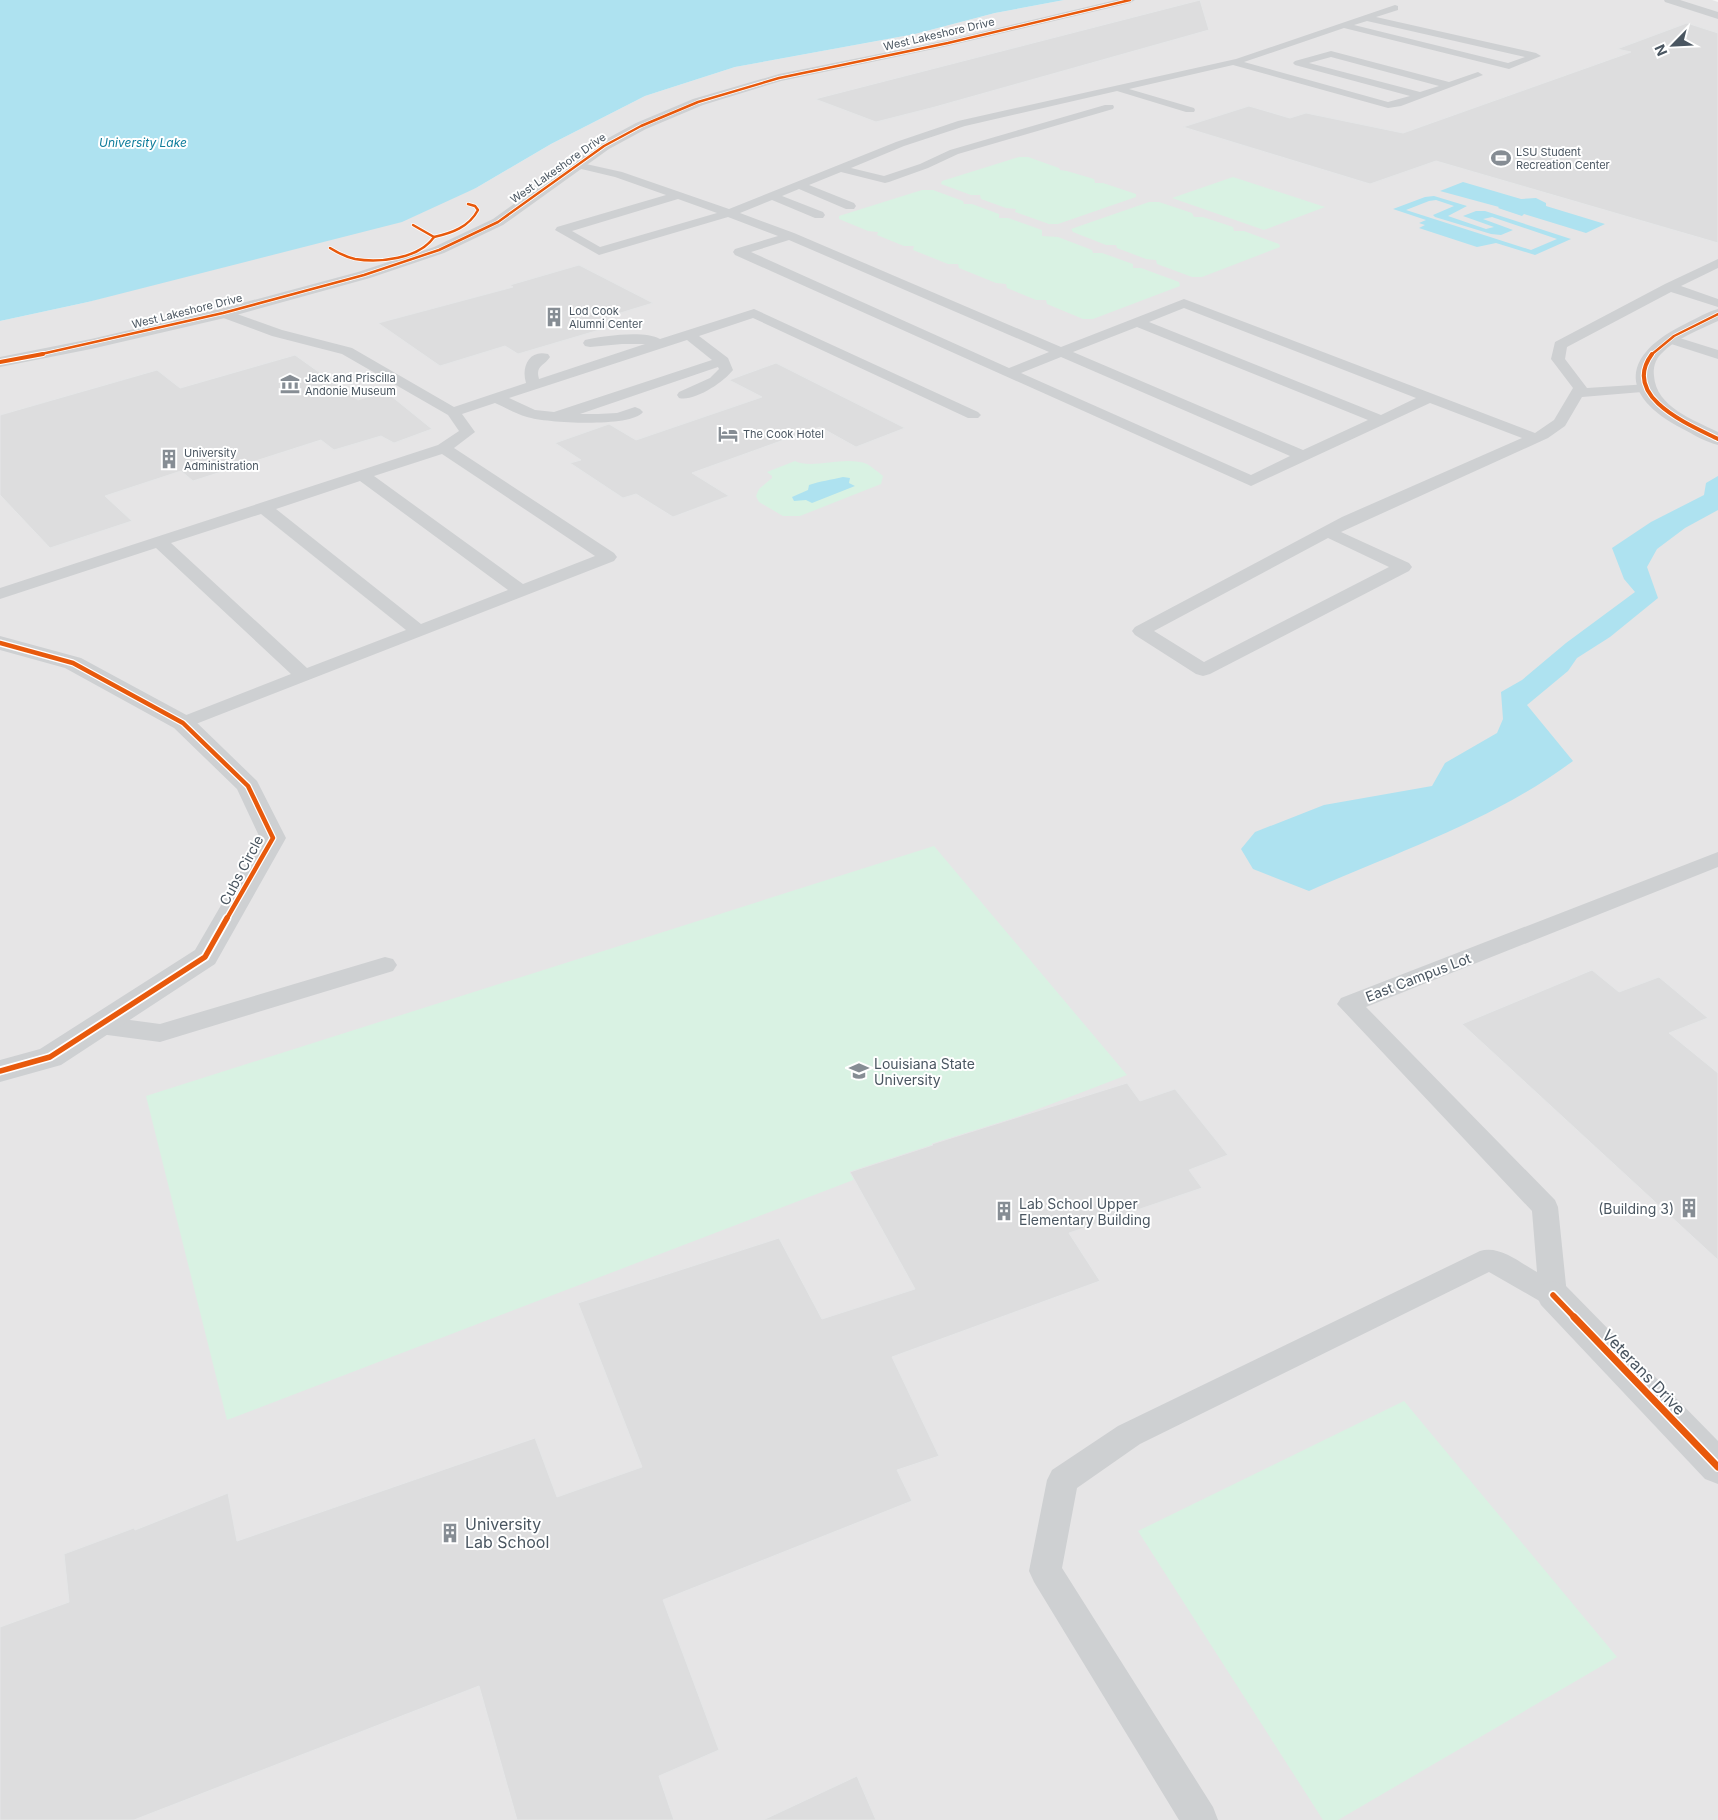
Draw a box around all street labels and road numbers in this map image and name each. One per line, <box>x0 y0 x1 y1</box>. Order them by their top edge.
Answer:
street label: West Lakeshore Drive <box>882 14 996 54</box>
street label: West Lakeshore Drive <box>508 130 608 206</box>
street label: West Lakeshore Drive <box>130 290 244 332</box>
street label: Cubs Circle <box>216 832 266 908</box>
street label: East Campus Lot <box>1363 949 1474 1005</box>
street label: Veterans Drive <box>1598 1325 1690 1419</box>

